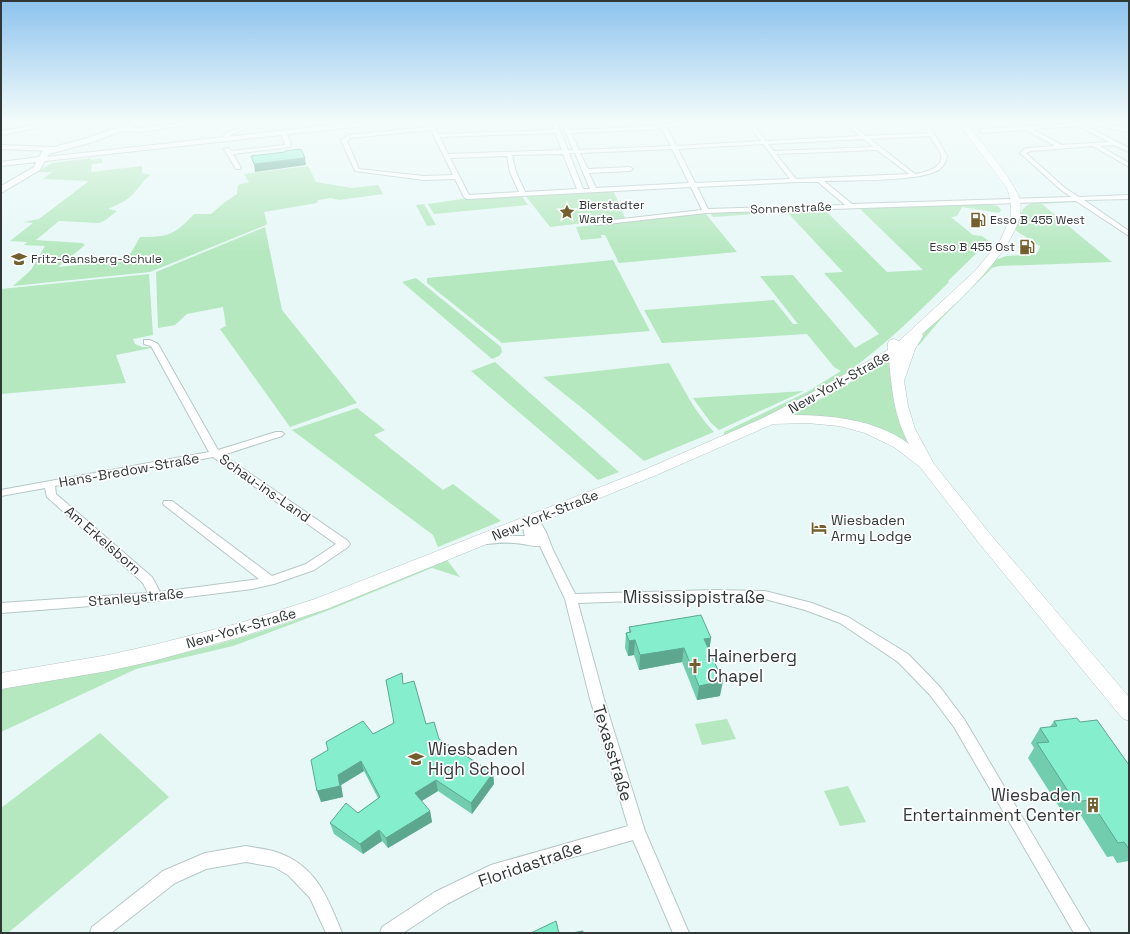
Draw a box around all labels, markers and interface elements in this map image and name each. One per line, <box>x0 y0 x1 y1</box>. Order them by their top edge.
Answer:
place label: Bierstadter Warte <box>579 197 645 227</box>
street label: Sonnenstraße <box>750 199 832 217</box>
place icon: Bierstadter Warte <box>558 203 576 221</box>
fuel station icon: Esso B 455 West <box>969 211 987 229</box>
place label: Esso B 455 West <box>990 212 1085 228</box>
fuel station icon: Esso B 455 Ost <box>1018 238 1036 256</box>
place label: Esso B 455 Ost <box>929 239 1015 255</box>
school or university icon: Fritz-Gansberg-Schule <box>10 250 28 268</box>
place label: Fritz-Gansberg-Schule <box>31 251 162 267</box>
street label: New-York-Straße <box>785 347 893 417</box>
street label: Hans-Bredow-Straße <box>57 449 201 491</box>
street label: Schau-ins-Land <box>216 450 314 526</box>
street label: New-York-Straße <box>489 485 601 545</box>
street label: Am Erkelsborn <box>61 502 145 578</box>
place label: Wiesbaden Army Lodge <box>831 511 912 545</box>
hotel icon: Wiesbaden Army Lodge <box>810 519 828 537</box>
street label: Stanleystraße <box>88 584 184 610</box>
street label: Mississippistraße <box>623 586 765 608</box>
street label: New-York-Straße <box>184 604 298 652</box>
place label: Hainerberg Chapel <box>707 645 797 687</box>
church icon: Hainerberg Chapel <box>686 657 704 675</box>
street label: Texasstraße <box>588 702 638 804</box>
place label: Wiesbaden High School <box>428 738 525 780</box>
school or university icon: Wiesbaden High School <box>407 750 425 768</box>
place label: Wiesbaden Entertainment Center <box>903 784 1081 826</box>
building icon: Wiesbaden Entertainment Center <box>1084 796 1102 814</box>
street label: Floridastraße <box>475 836 585 892</box>

